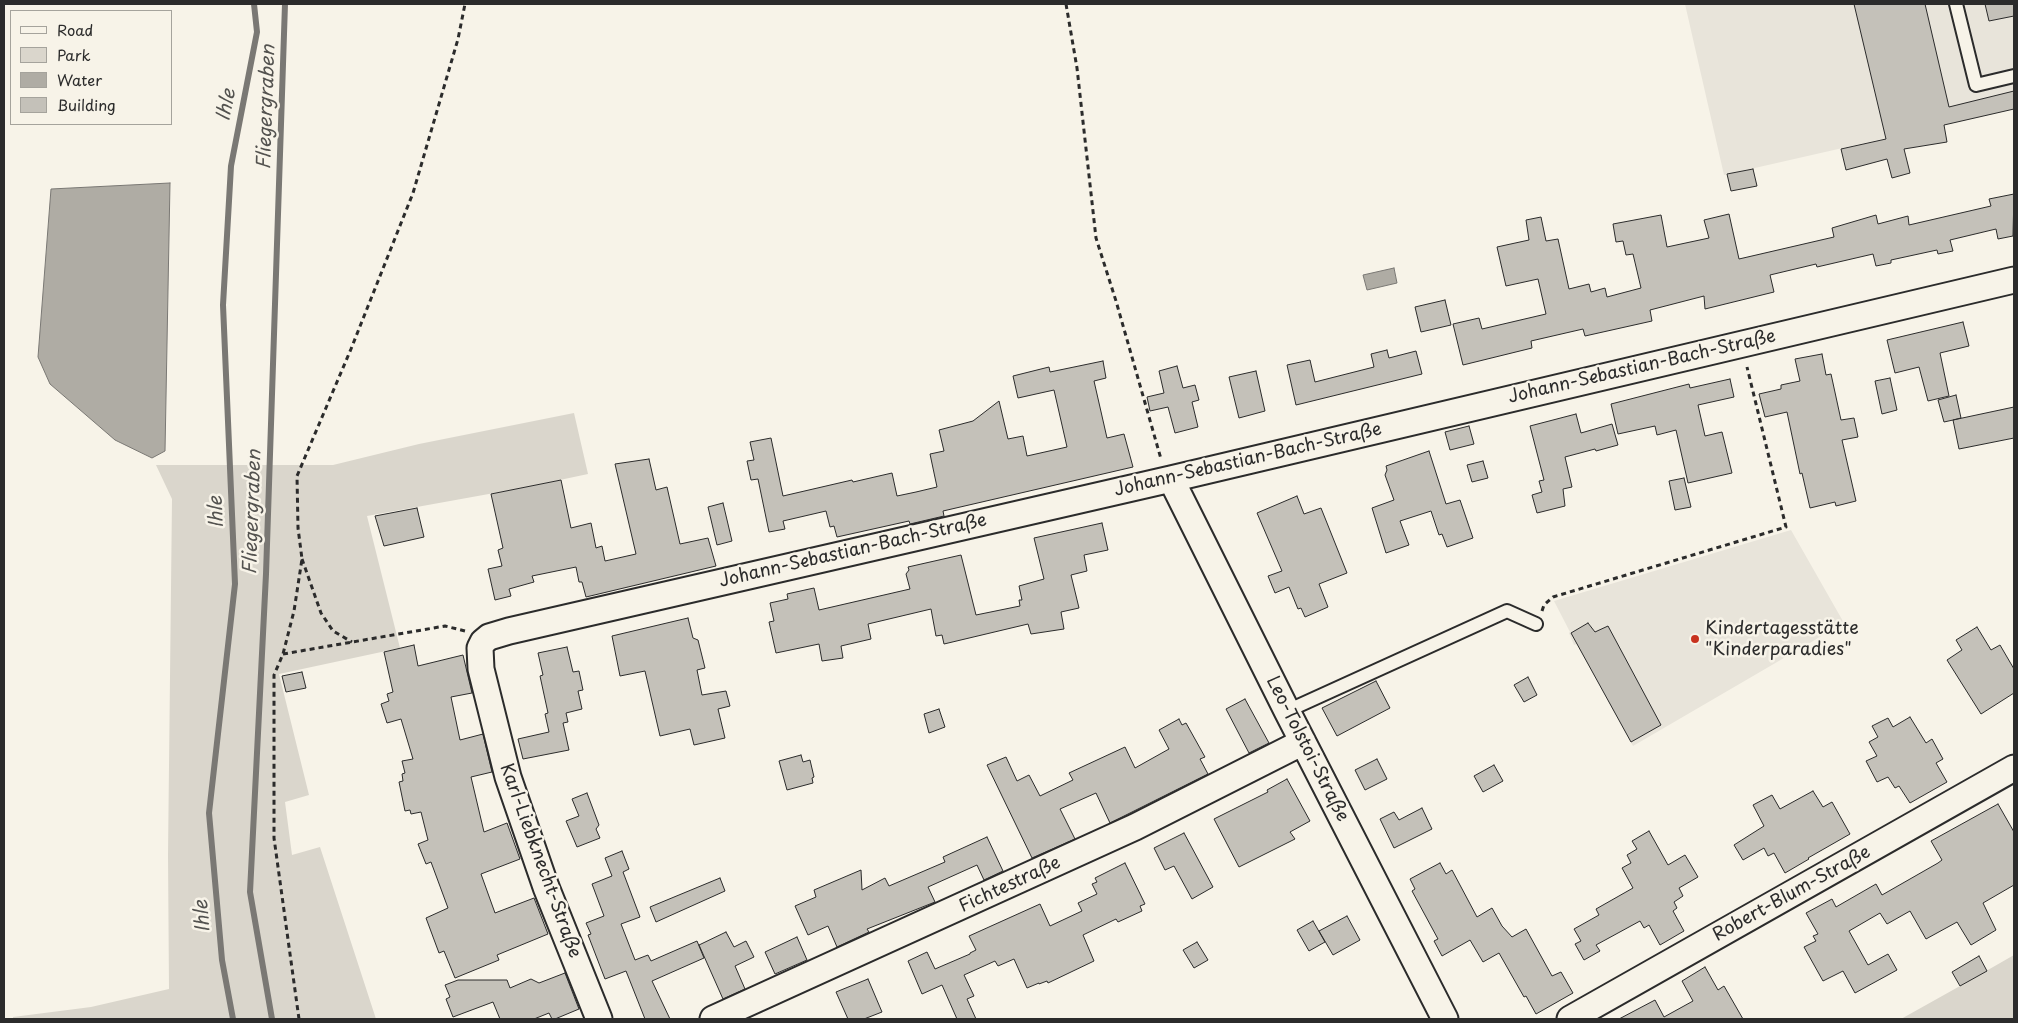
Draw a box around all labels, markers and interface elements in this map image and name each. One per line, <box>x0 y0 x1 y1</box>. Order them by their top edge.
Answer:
legend <box>10 10 172 125</box>
text: Road <box>57 18 93 41</box>
text: Park <box>57 43 91 66</box>
water label: Fliegergraben <box>253 44 281 170</box>
text: Water <box>57 68 102 91</box>
water label: Ihle <box>213 87 241 123</box>
text: Building <box>57 93 116 116</box>
street label: Johann-Sebastian-Bach-Straße <box>1506 326 1778 408</box>
street label: Johann-Sebastian-Bach-Straße <box>1112 419 1384 501</box>
water label: Fliegergraben <box>239 449 267 575</box>
water label: Ihle <box>205 495 229 529</box>
street label: Johann-Sebastian-Bach-Straße <box>717 510 989 592</box>
place label: Kindertagesstätte "Kinderparadies" <box>1705 618 1859 660</box>
marker: Kindertagesstätte "Kinderparadies" <box>1689 633 1701 645</box>
street label: Leo-Tolstoi-Straße <box>1261 673 1353 825</box>
street label: Karl-Liebknecht-Straße <box>495 761 585 961</box>
street label: Robert-Blum-Straße <box>1709 842 1875 946</box>
street label: Fichtestraße <box>956 852 1064 918</box>
water label: Ihle <box>190 899 216 933</box>

